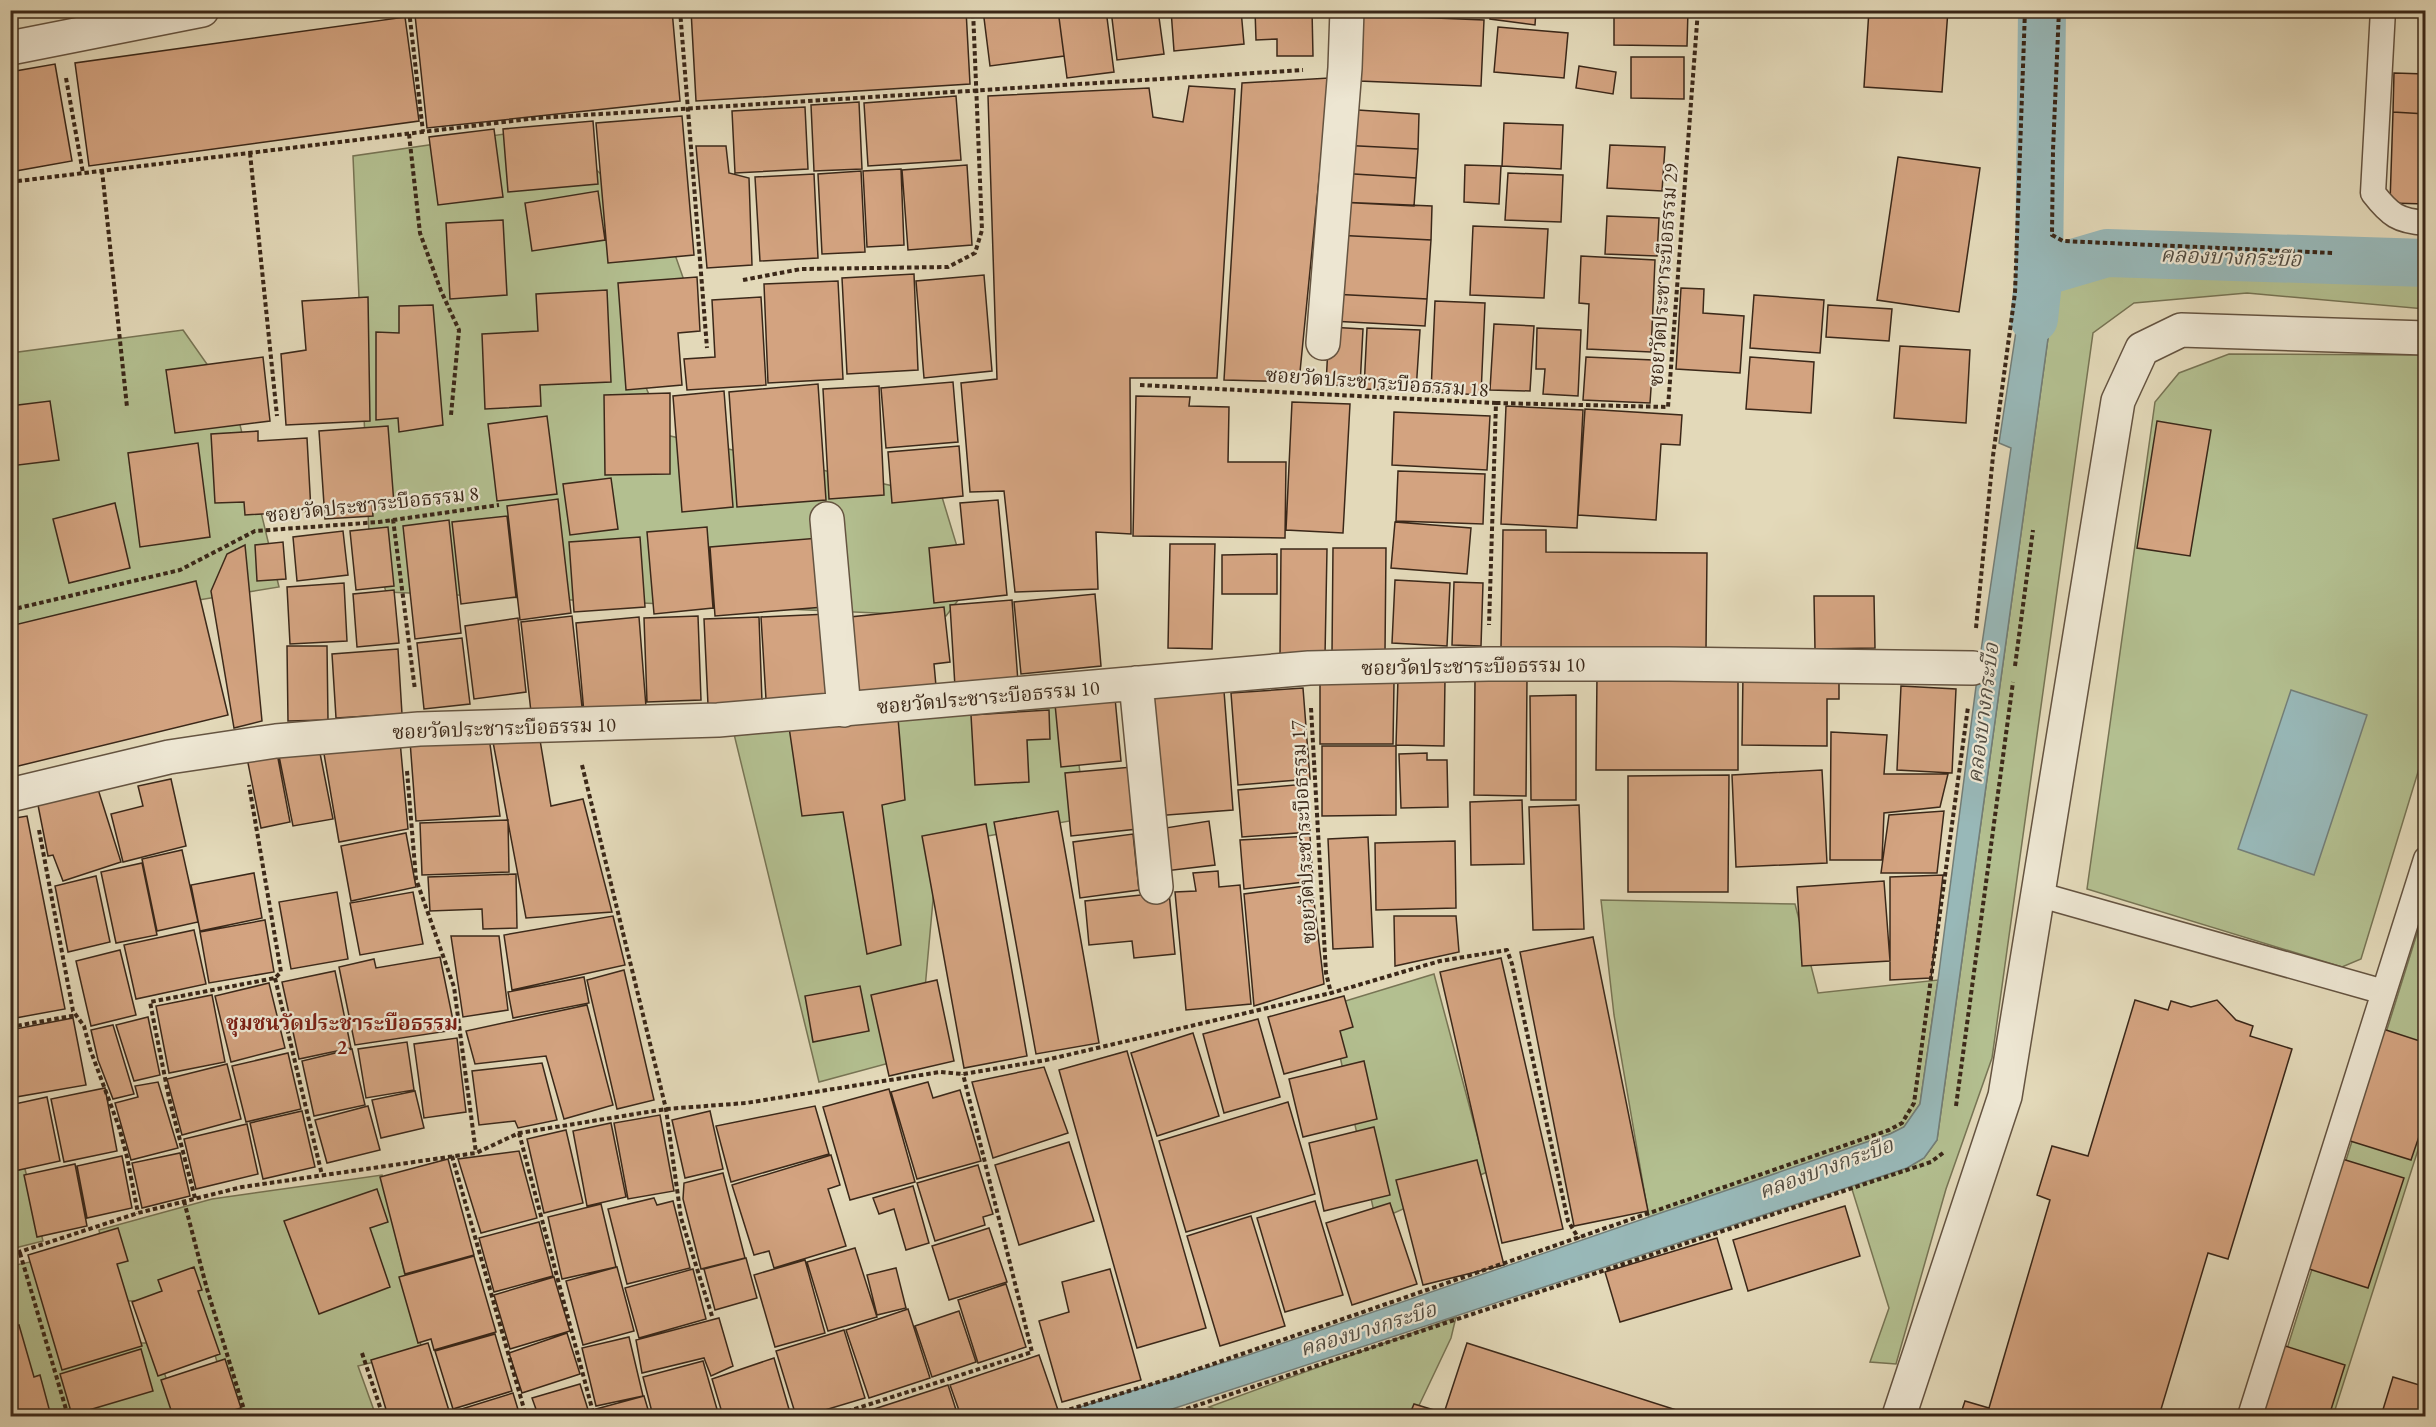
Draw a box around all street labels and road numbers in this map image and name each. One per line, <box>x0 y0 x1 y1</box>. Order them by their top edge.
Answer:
street label: ซอยวัดประชาระบือธรรม 29 <box>1642 162 1684 388</box>
street label: ซอยวัดประชาระบือธรรม 18 <box>1264 361 1490 403</box>
street label: ซอยวัดประชาระบือธรรม 8 <box>264 480 480 528</box>
street label: ซอยวัดประชาระบือธรรม 10 <box>1361 651 1586 681</box>
street label: ซอยวัดประชาระบือธรรม 10 <box>875 674 1101 720</box>
street label: ซอยวัดประชาระบือธรรม 10 <box>392 711 617 745</box>
street label: ซอยวัดประชาระบือธรรม 17 <box>1284 719 1322 944</box>

